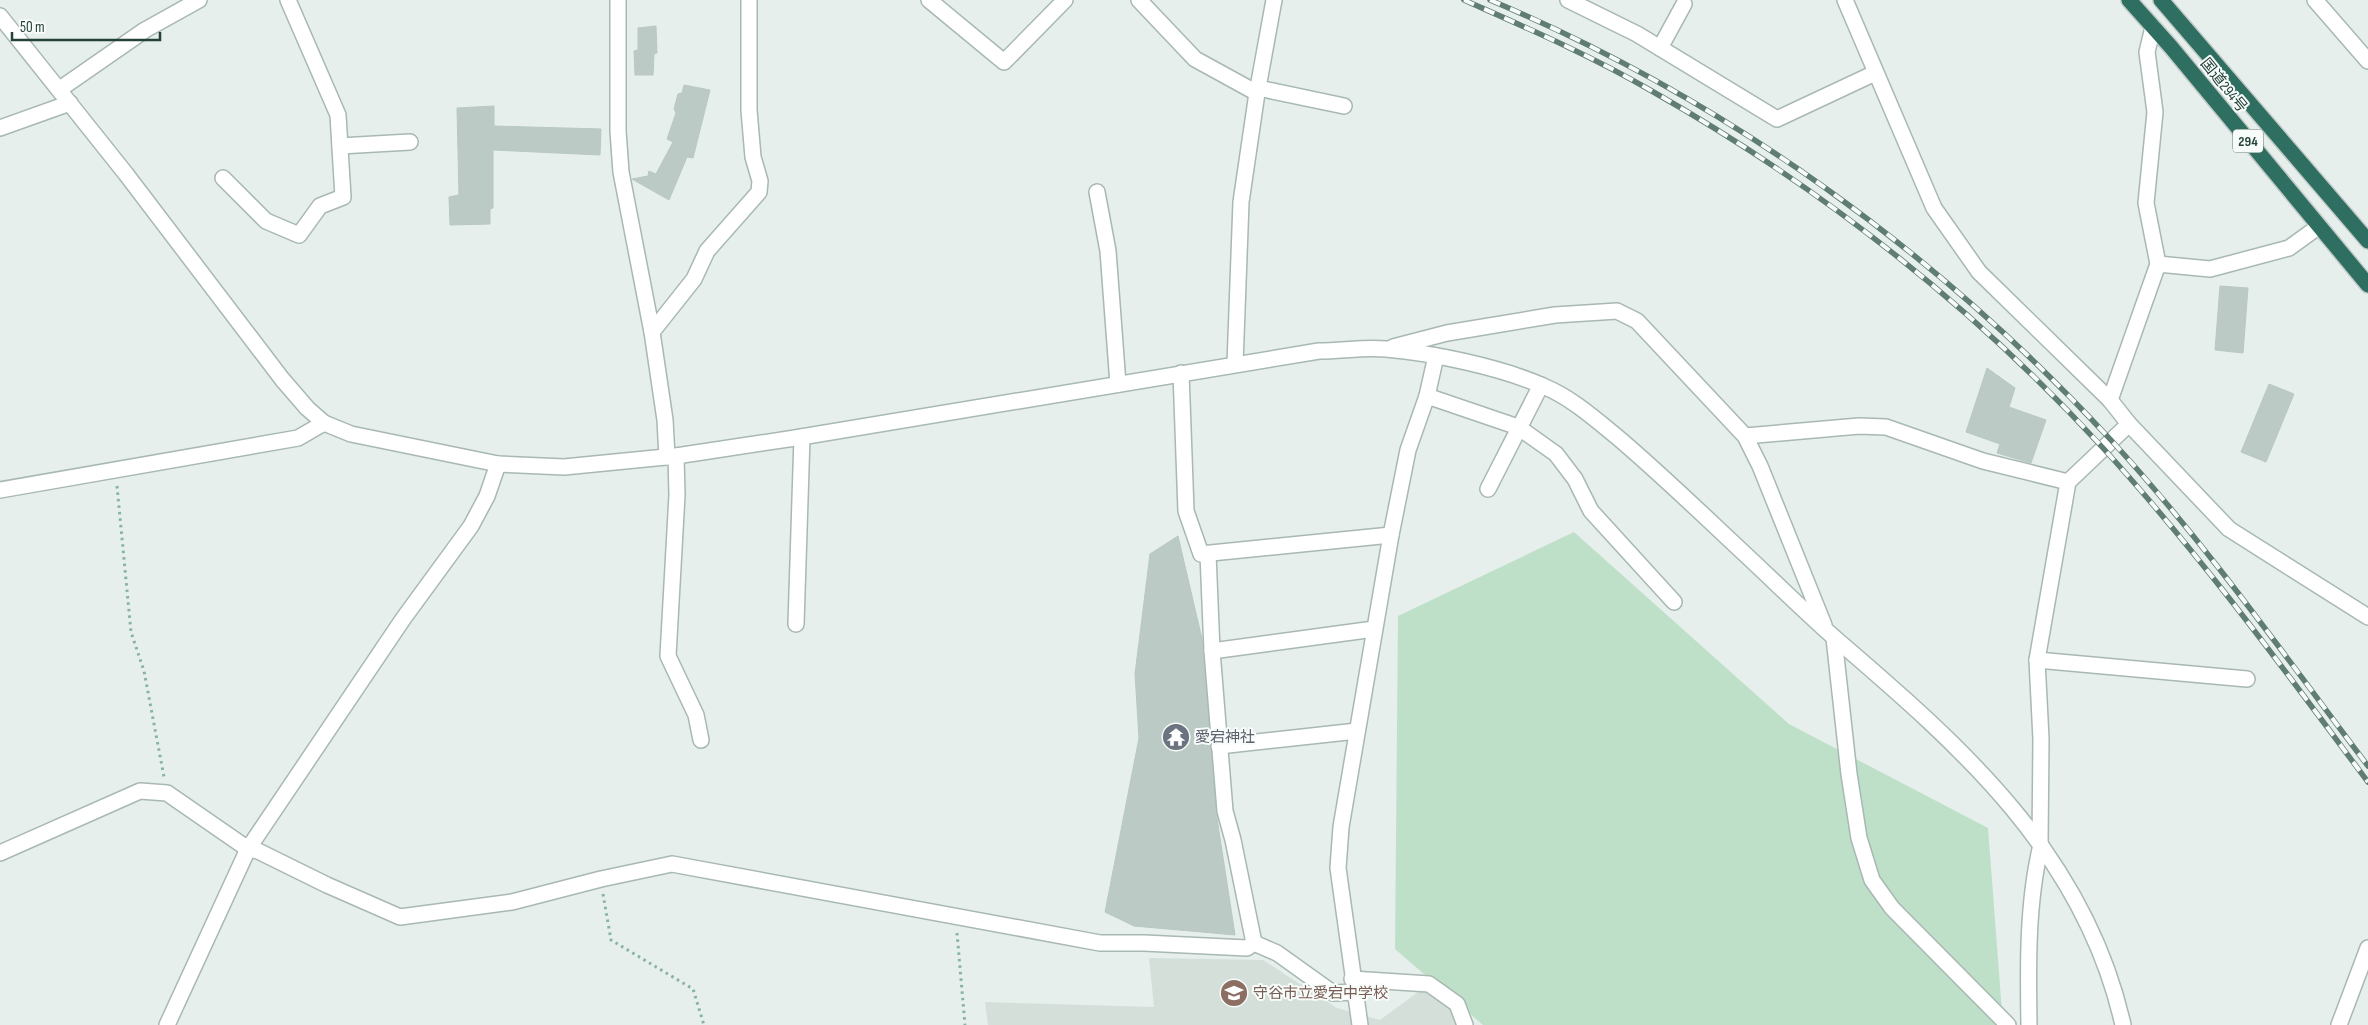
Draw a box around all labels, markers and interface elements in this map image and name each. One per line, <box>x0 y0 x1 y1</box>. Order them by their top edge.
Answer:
scale bar <box>12 10 160 42</box>
text: 50 m <box>20 18 45 37</box>
street label: 国道294号 <box>2196 54 2251 116</box>
road number: 294 <box>2233 130 2263 152</box>
temple icon: 愛宕神社 <box>1161 722 1191 752</box>
place label: 愛宕神社 <box>1195 728 1255 747</box>
school or university icon: 守谷市立愛宕中学校 <box>1219 978 1249 1008</box>
place label: 守谷市立愛宕中学校 <box>1253 984 1388 1003</box>

